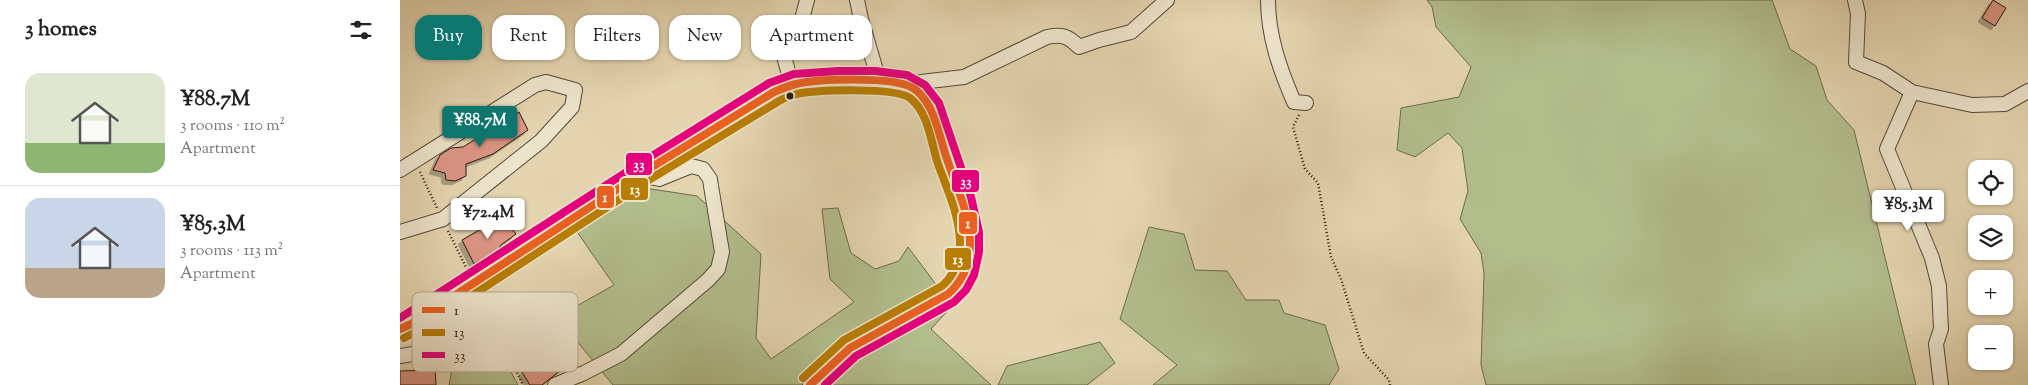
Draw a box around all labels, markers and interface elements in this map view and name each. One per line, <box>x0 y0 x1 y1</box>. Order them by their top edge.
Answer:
text: 3 homes <box>25 15 97 45</box>
chip: Buy <box>415 15 482 60</box>
chip: Rent <box>492 15 565 60</box>
chip: Filters <box>575 15 659 60</box>
chip: New <box>669 15 741 60</box>
chip: Apartment <box>751 15 872 60</box>
icon: filters <box>347 16 375 44</box>
text: ¥88.7M <box>180 85 250 115</box>
unlabelled marker <box>785 91 795 101</box>
icon: home <box>65 93 125 153</box>
pin: ¥88.7M <box>439 106 521 148</box>
text: ¥88.7M <box>453 110 507 133</box>
text: 3 rooms · 110 m² <box>180 115 285 138</box>
text: Apartment <box>180 138 256 161</box>
line badge: 33 <box>625 152 653 176</box>
text: 33 <box>633 156 645 176</box>
map controls <box>1968 160 2013 370</box>
button: locate <box>1968 160 2013 205</box>
line badge: 33 <box>951 169 980 193</box>
text: 33 <box>960 173 972 193</box>
line badge: 13 <box>620 177 649 201</box>
text: 13 <box>630 181 641 201</box>
line badge: 1 <box>596 185 615 209</box>
text: 1 <box>603 189 608 209</box>
pin: ¥85.3M <box>1867 190 1949 232</box>
text: ¥85.3M <box>1883 194 1933 217</box>
pin: ¥72.4M <box>447 198 529 240</box>
text: ¥72.4M <box>462 202 514 225</box>
text: ¥85.3M <box>180 210 245 240</box>
line badge: 1 <box>958 211 978 235</box>
text: 1 <box>966 215 971 235</box>
button: layers <box>1968 215 2013 260</box>
icon: home <box>65 218 125 278</box>
text: 3 rooms · 113 m² <box>180 240 283 263</box>
line badge: 13 <box>944 247 972 271</box>
text: 13 <box>953 251 964 271</box>
text: Apartment <box>180 263 256 286</box>
button: + <box>1968 270 2013 315</box>
legend <box>412 292 578 372</box>
text: 1 <box>454 302 459 322</box>
text: 13 <box>454 324 465 344</box>
button: − <box>1968 325 2013 370</box>
text: 33 <box>454 347 466 367</box>

